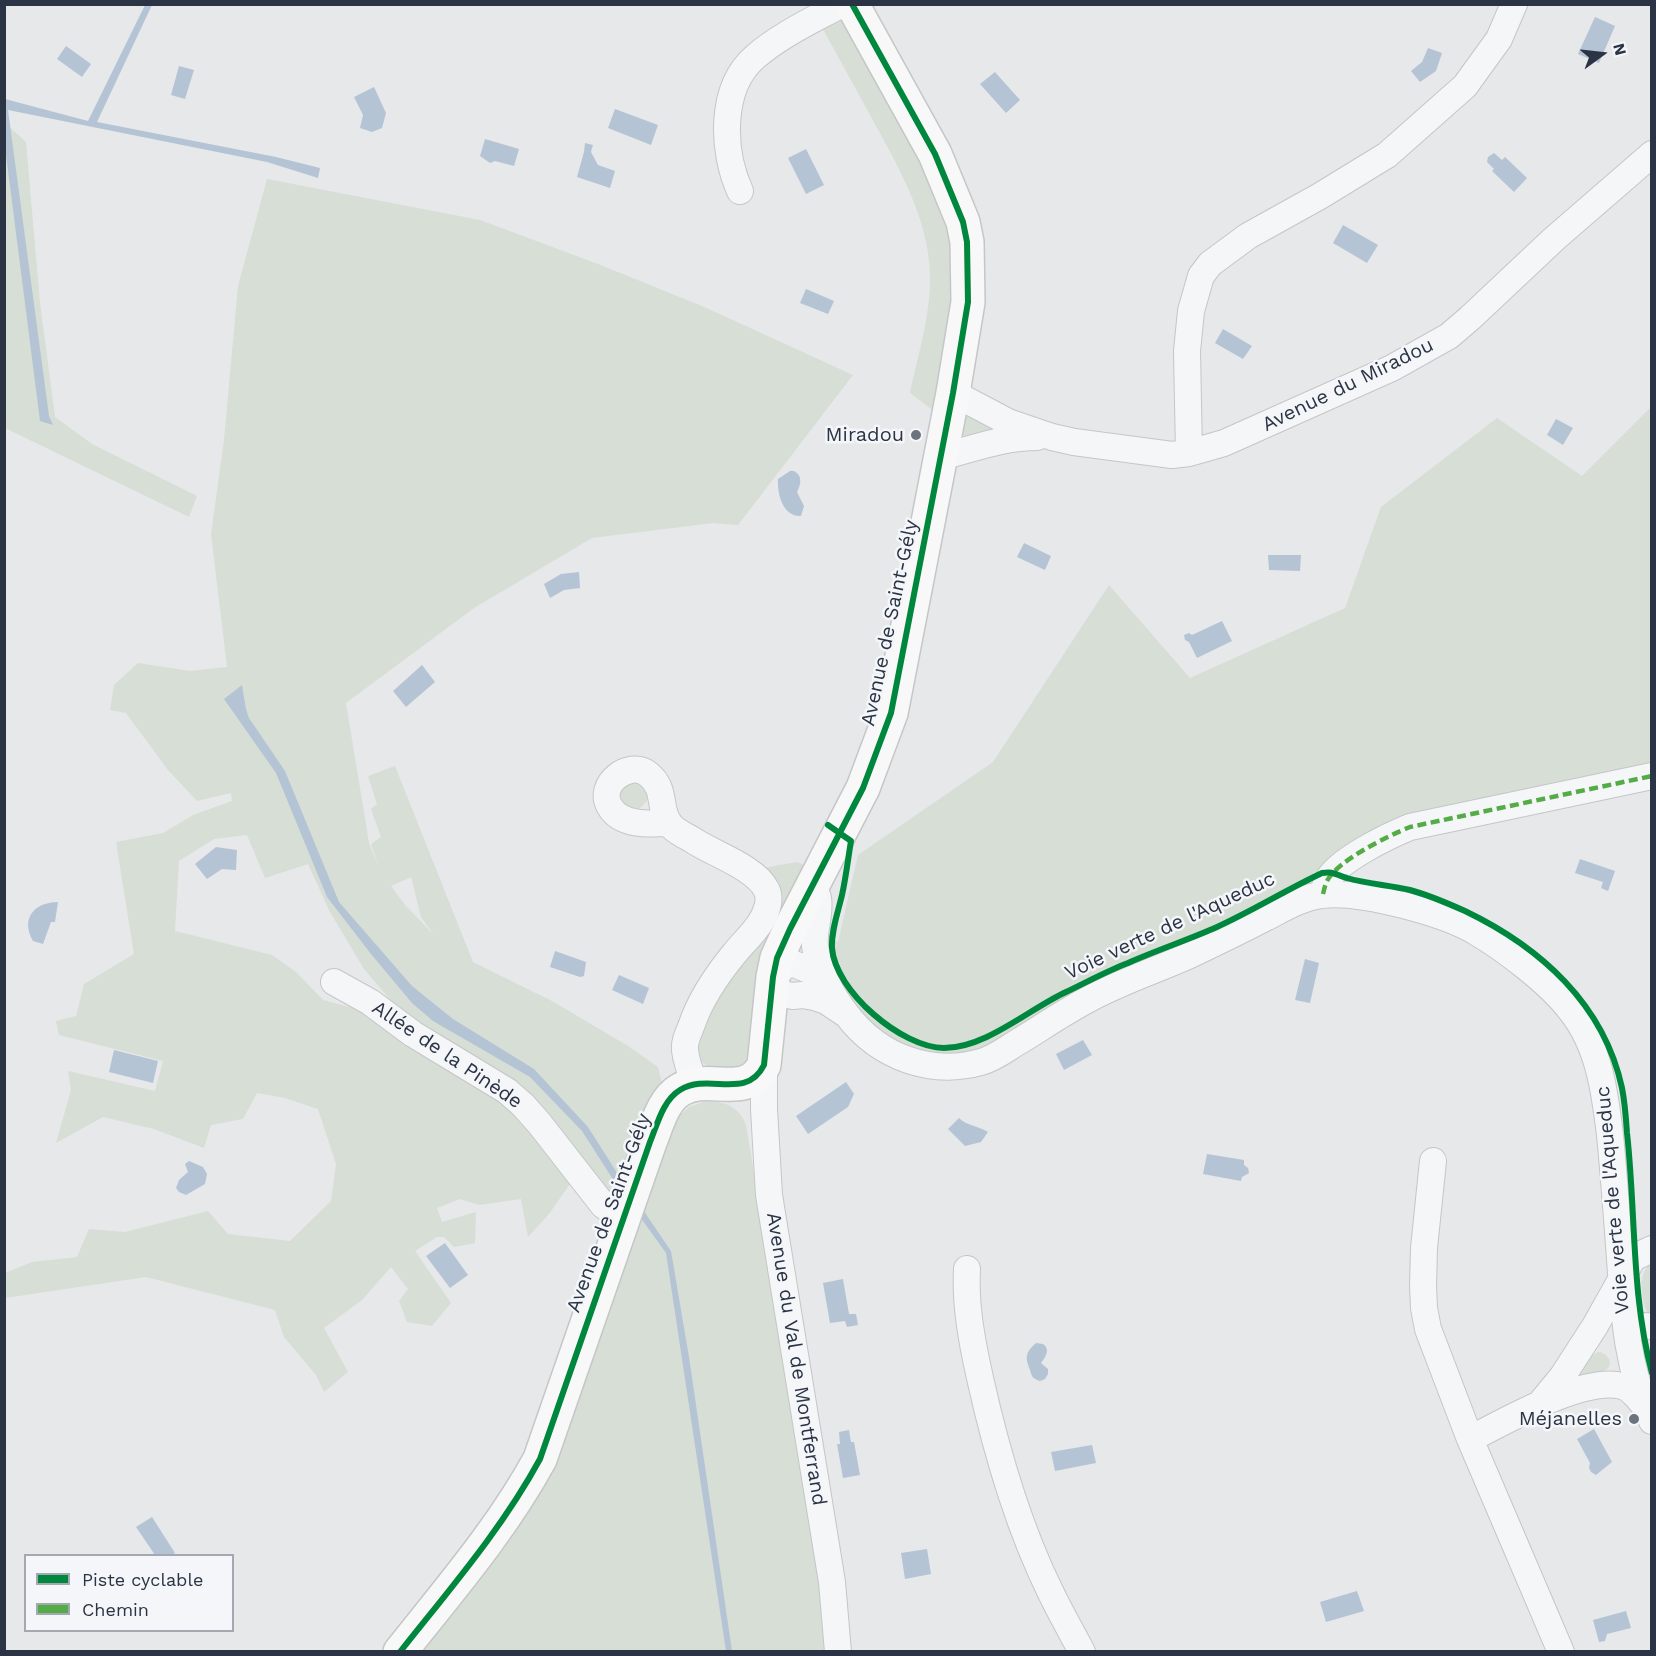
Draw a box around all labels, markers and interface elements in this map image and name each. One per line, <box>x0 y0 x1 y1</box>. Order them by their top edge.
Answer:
north arrow <box>1572 24 1632 84</box>
text: N <box>1609 41 1631 57</box>
street label: Avenue du Miradou <box>1258 333 1438 437</box>
place label: Miradou <box>826 423 904 447</box>
marker: Miradou <box>909 428 923 442</box>
street label: Avenue de Saint-Gély <box>856 518 924 728</box>
street label: Voie verte de l'Aqueduc <box>1061 867 1279 985</box>
street label: Allée de la Pinède <box>367 996 527 1114</box>
street label: Voie verte de l'Aqueduc <box>1591 1085 1635 1315</box>
street label: Avenue de Saint-Gély <box>562 1110 656 1316</box>
street label: Avenue du Val de Montferrand <box>761 1211 831 1507</box>
place label: Méjanelles <box>1519 1407 1622 1431</box>
marker: Méjanelles <box>1627 1412 1641 1426</box>
legend <box>24 1554 234 1632</box>
text: Piste cyclable <box>82 1569 203 1590</box>
text: Chemin <box>82 1599 149 1620</box>

